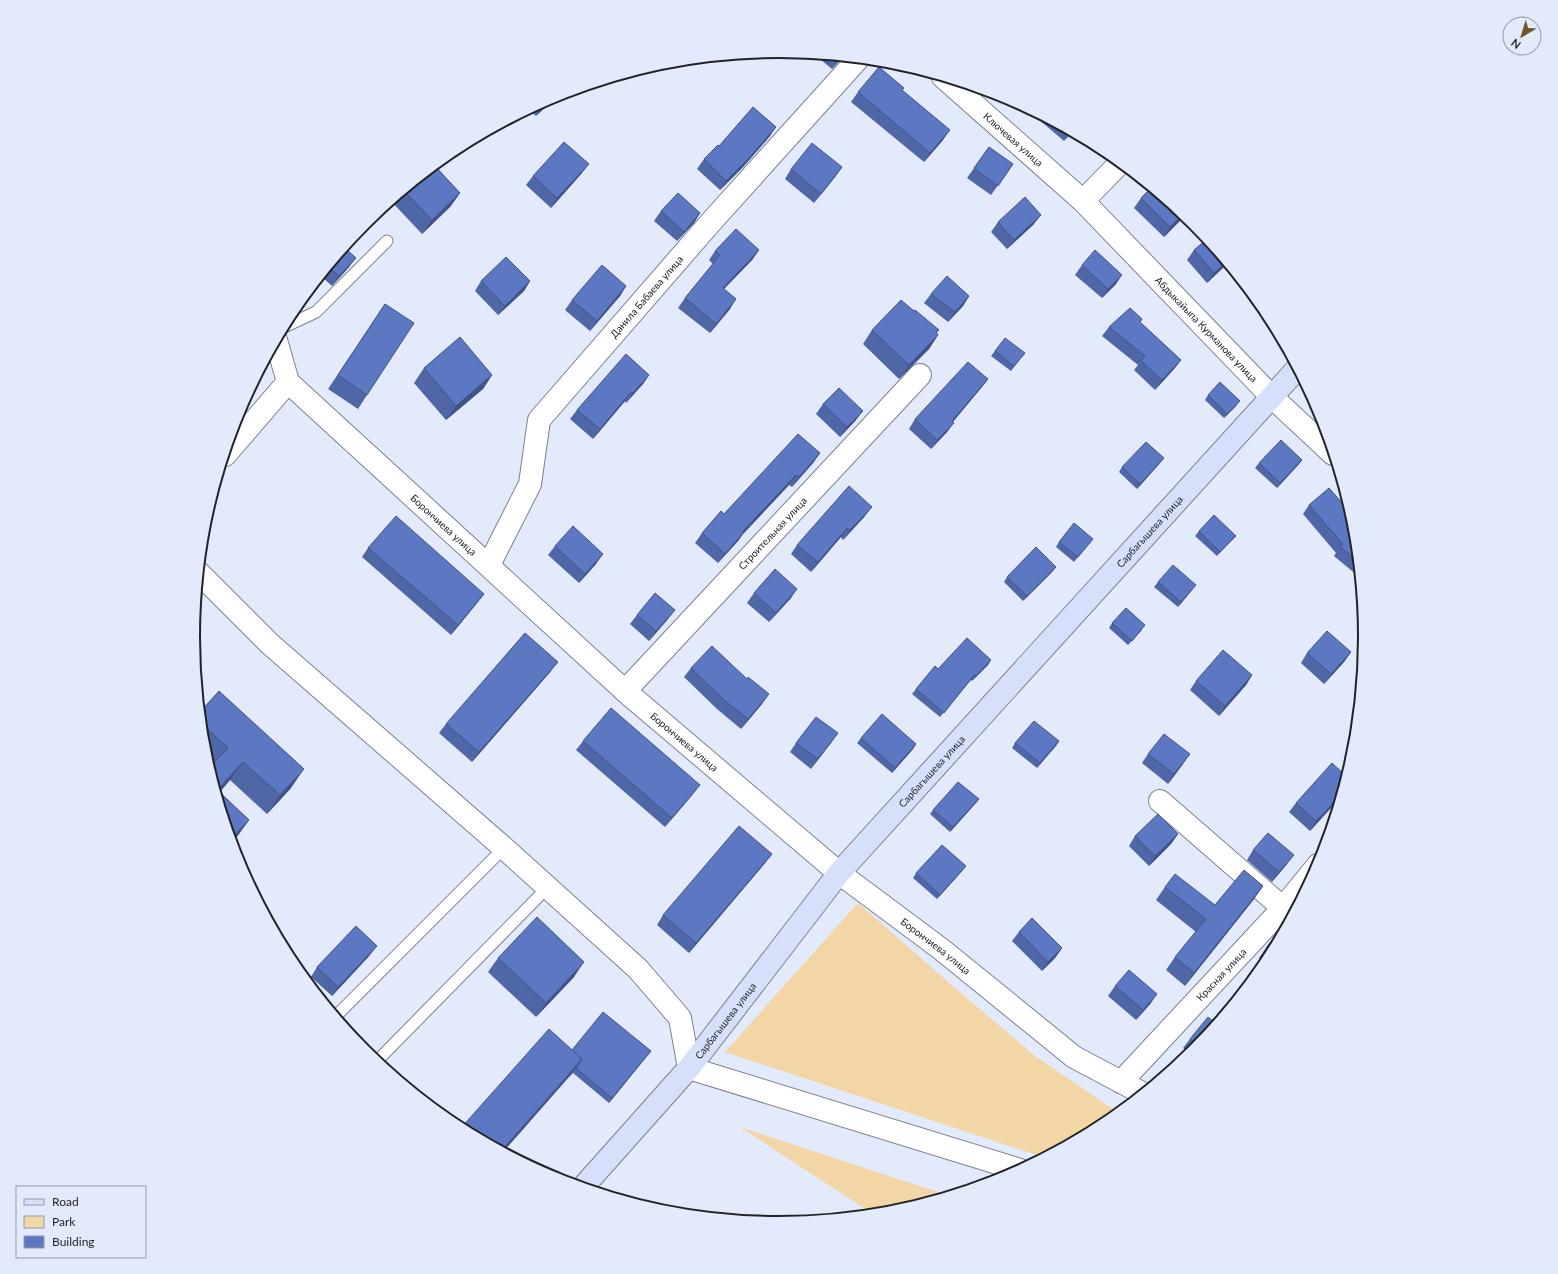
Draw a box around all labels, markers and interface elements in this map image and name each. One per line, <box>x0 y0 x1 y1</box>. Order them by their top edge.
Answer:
north arrow <box>1502 16 1542 56</box>
text: N <box>1508 37 1523 52</box>
street label: Ключевая улица <box>981 110 1046 169</box>
street label: Данила Бабаева улица <box>607 253 685 340</box>
street label: Абдыкайыпа Курманова улица <box>1153 274 1260 384</box>
street label: Борончиева улица <box>408 492 479 558</box>
street label: Сарбагышева улица <box>1114 493 1185 570</box>
street label: Строительная улица <box>736 494 809 572</box>
street label: Борончиева улица <box>648 710 721 774</box>
street label: Сарбагышева улица <box>896 733 967 810</box>
street label: Борончиева улица <box>899 915 973 977</box>
street label: Красная улица <box>1194 946 1249 1003</box>
street label: Сарбагышева улица <box>692 980 758 1061</box>
legend <box>16 1186 146 1258</box>
text: Road <box>52 1194 79 1209</box>
text: Park <box>52 1214 76 1229</box>
text: Building <box>52 1234 95 1249</box>

